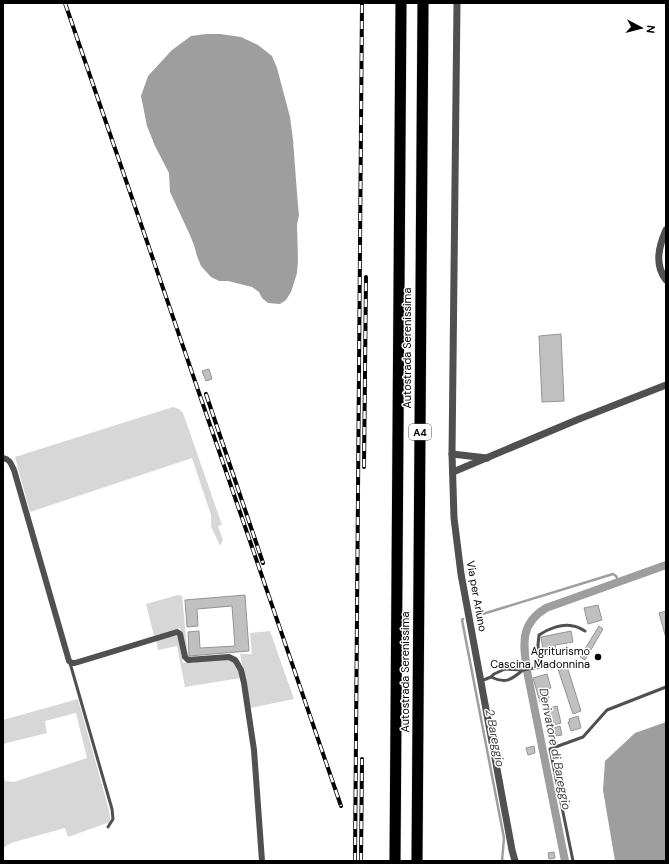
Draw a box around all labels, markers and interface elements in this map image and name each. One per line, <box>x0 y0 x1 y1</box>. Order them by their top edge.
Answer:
north arrow <box>621 8 661 48</box>
text: N <box>643 24 658 34</box>
street label: Autostrada Serenissima <box>400 288 414 408</box>
road number: A4 <box>409 424 431 440</box>
street label: Via per Arluno <box>464 559 490 633</box>
street label: Autostrada Serenissima <box>398 612 412 732</box>
place label: Agriturismo Cascina Madonnina <box>490 644 590 671</box>
marker: Agriturismo Cascina Madonnina <box>593 652 603 662</box>
water label: Derivatore di Bareggio <box>535 687 575 811</box>
water label: 2 Bareggio <box>482 708 508 768</box>

